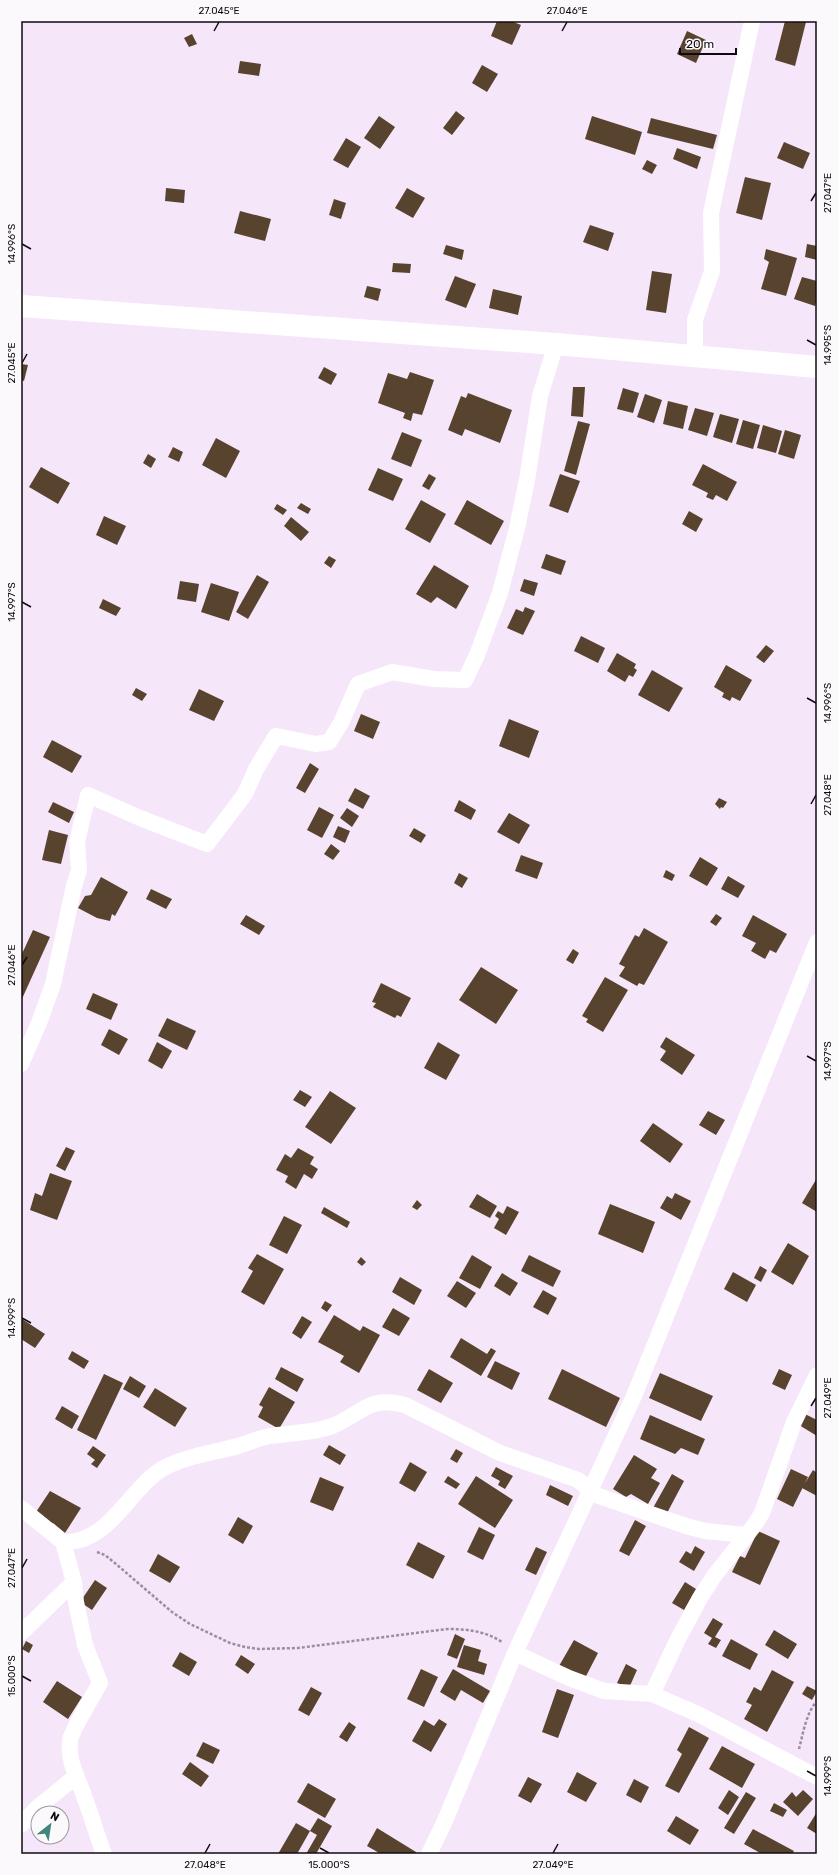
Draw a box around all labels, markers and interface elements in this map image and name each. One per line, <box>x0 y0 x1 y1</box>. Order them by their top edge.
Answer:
text: 27.045°E <box>198 5 240 17</box>
text: 27.046°E <box>546 5 588 17</box>
scale bar <box>680 30 736 56</box>
text: 20 m <box>686 37 714 51</box>
text: 27.047°E <box>822 173 834 213</box>
text: 14.996°S <box>6 224 18 264</box>
text: 14.995°S <box>822 325 834 365</box>
text: 27.045°E <box>6 342 18 384</box>
text: 14.997°S <box>6 582 18 622</box>
text: 14.996°S <box>822 683 834 723</box>
text: 27.048°E <box>822 774 834 816</box>
text: 27.046°E <box>6 944 18 986</box>
text: 14.997°S <box>822 1041 834 1081</box>
text: 14.999°S <box>6 1298 18 1338</box>
text: 27.049°E <box>822 1377 834 1419</box>
text: 27.047°E <box>6 1548 18 1588</box>
text: 15.000°S <box>6 1655 18 1697</box>
text: 14.999°S <box>822 1756 834 1796</box>
north arrow <box>30 1805 70 1845</box>
text: N <box>48 1809 61 1824</box>
text: 27.048°E <box>184 1859 226 1871</box>
text: 15.000°S <box>308 1859 350 1871</box>
text: 27.049°E <box>532 1859 574 1871</box>

